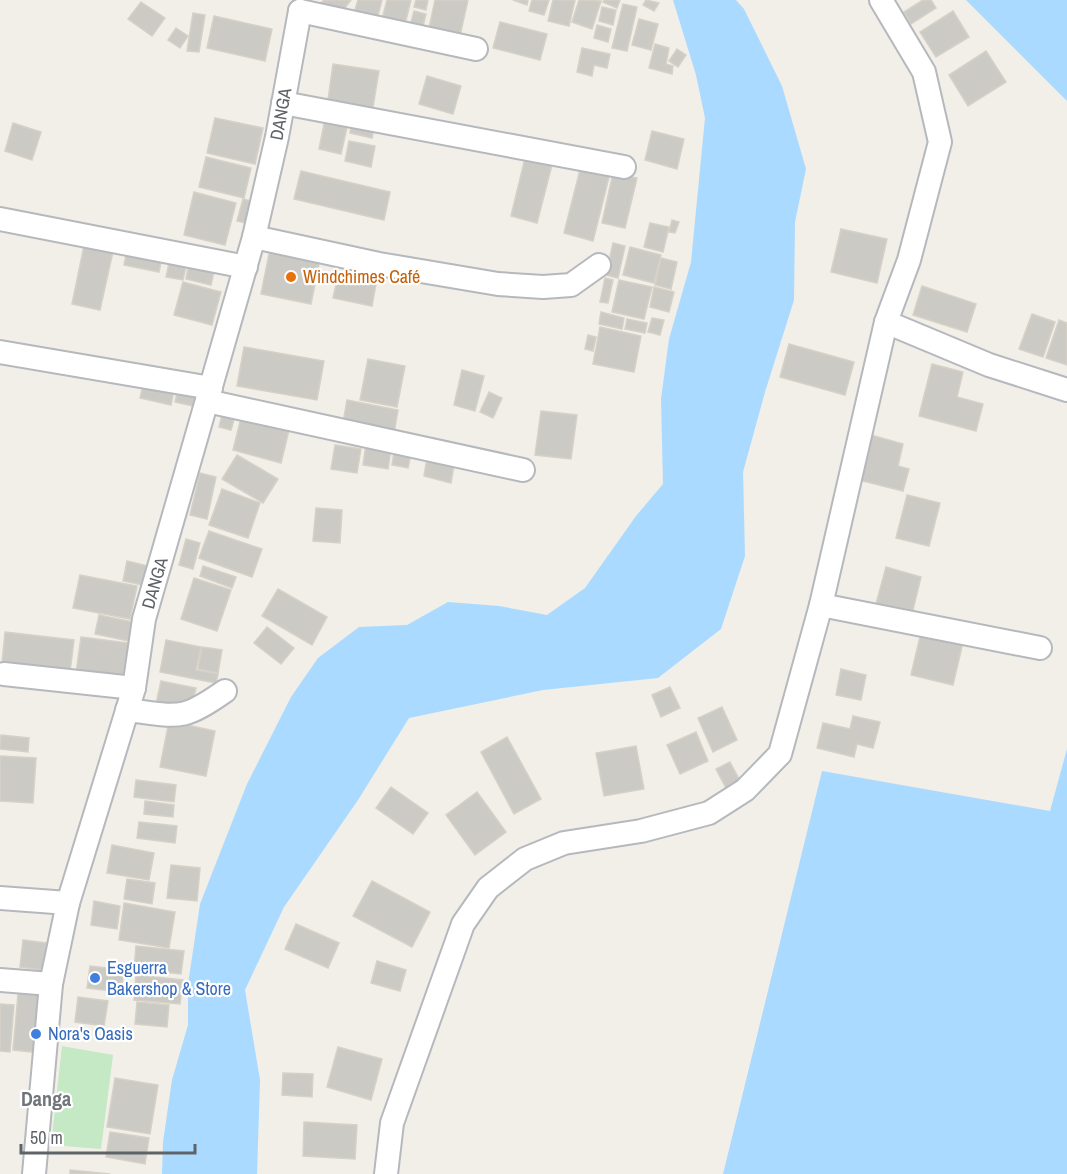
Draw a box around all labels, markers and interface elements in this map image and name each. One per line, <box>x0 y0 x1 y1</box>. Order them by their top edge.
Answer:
street label: DANGA <box>264 86 297 142</box>
place label: Windchimes Café <box>303 264 420 289</box>
marker: Windchimes Café <box>284 270 298 284</box>
street label: DANGA <box>135 554 174 612</box>
place label: Esguerra Bakershop & Store <box>107 955 231 1001</box>
marker: Esguerra Bakershop & Store <box>88 971 102 985</box>
place label: Nora's Oasis <box>48 1021 133 1046</box>
marker: Nora's Oasis <box>29 1027 43 1041</box>
district label: Danga <box>21 1085 71 1112</box>
scale bar <box>21 1117 195 1155</box>
text: 50 m <box>30 1125 63 1150</box>

